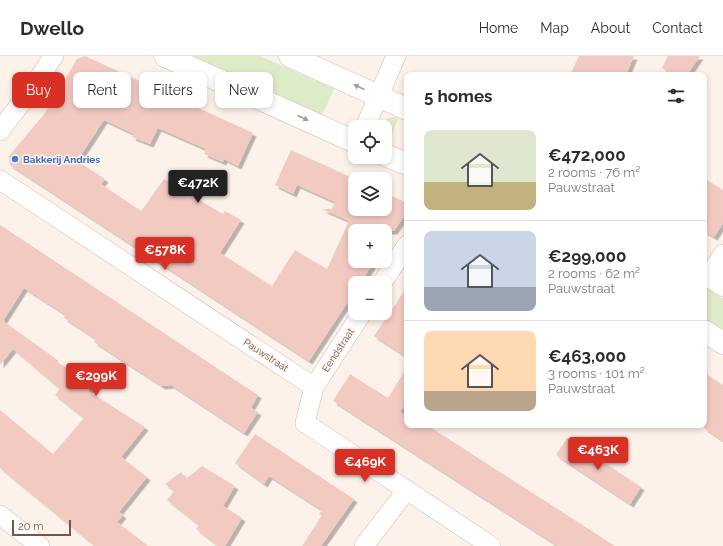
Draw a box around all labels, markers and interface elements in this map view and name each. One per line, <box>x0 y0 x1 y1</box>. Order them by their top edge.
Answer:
text: Dwello <box>20 17 84 39</box>
text: Home <box>479 20 518 36</box>
text: Map <box>540 20 569 36</box>
text: About <box>591 20 630 36</box>
text: Contact <box>652 20 703 36</box>
chip: Buy <box>12 72 65 108</box>
chip: Rent <box>73 72 131 108</box>
chip: Filters <box>139 72 207 108</box>
chip: New <box>215 72 273 108</box>
one-way arrow <box>353 84 364 90</box>
icon: filters <box>665 85 687 107</box>
text: 5 homes <box>424 86 492 106</box>
one-way arrow <box>297 115 309 121</box>
map controls <box>348 120 392 320</box>
button: locate <box>348 120 392 164</box>
text: €472,000 <box>548 145 626 165</box>
icon: home <box>456 146 504 194</box>
marker: Bakkerij Andries <box>10 154 20 164</box>
place label: Bakkerij Andries <box>23 154 100 165</box>
text: 2 rooms · 76 m² <box>548 165 640 180</box>
pin: €472K <box>170 170 226 204</box>
button: layers <box>348 172 392 216</box>
text: €472K <box>177 175 219 190</box>
text: Pauwstraat <box>548 180 615 195</box>
button: + <box>348 224 392 268</box>
pin: €578K <box>137 237 193 271</box>
text: €578K <box>144 242 186 257</box>
text: €299,000 <box>548 246 626 266</box>
icon: home <box>456 247 504 295</box>
text: 2 rooms · 62 m² <box>548 266 640 281</box>
button: − <box>348 276 392 320</box>
text: Pauwstraat <box>548 281 615 296</box>
street label: Eendstraat <box>320 326 357 374</box>
street label: Pauwstraat <box>241 336 291 374</box>
text: €463,000 <box>548 346 626 366</box>
icon: home <box>456 347 504 395</box>
pin: €299K <box>68 363 124 397</box>
text: 3 rooms · 101 m² <box>548 366 645 381</box>
text: €299K <box>75 368 117 383</box>
text: Pauwstraat <box>548 381 615 396</box>
pin: €463K <box>570 437 626 471</box>
text: €463K <box>577 442 619 457</box>
pin: €469K <box>337 449 393 483</box>
text: €469K <box>344 454 386 469</box>
scale bar <box>12 518 71 537</box>
text: 20 m <box>18 520 43 533</box>

